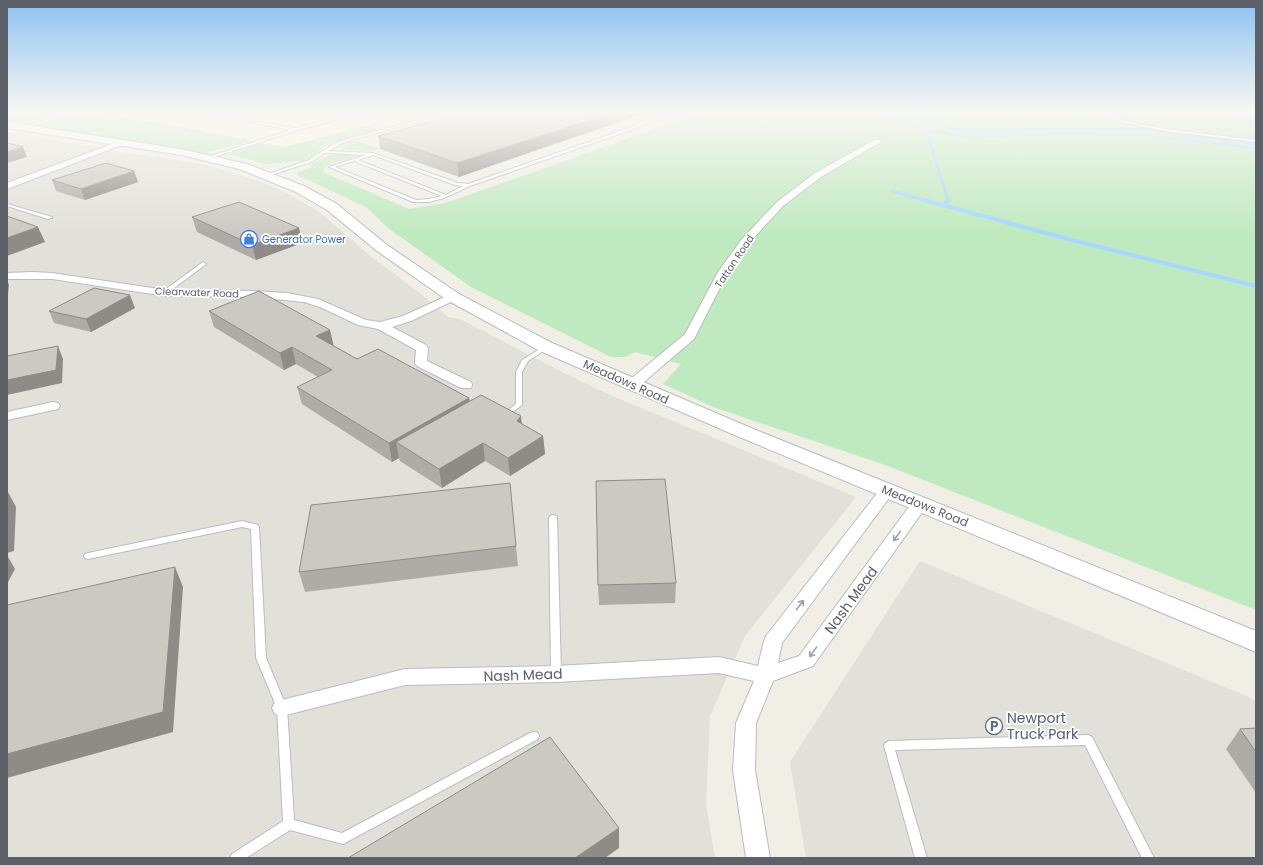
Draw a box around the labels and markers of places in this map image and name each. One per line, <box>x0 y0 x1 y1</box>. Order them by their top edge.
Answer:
shop icon: Generator Power <box>239 229 259 249</box>
place label: Generator Power <box>262 232 346 247</box>
place label: Newport Truck Park <box>1007 708 1079 744</box>
parking icon: Newport Truck Park <box>984 716 1004 736</box>

